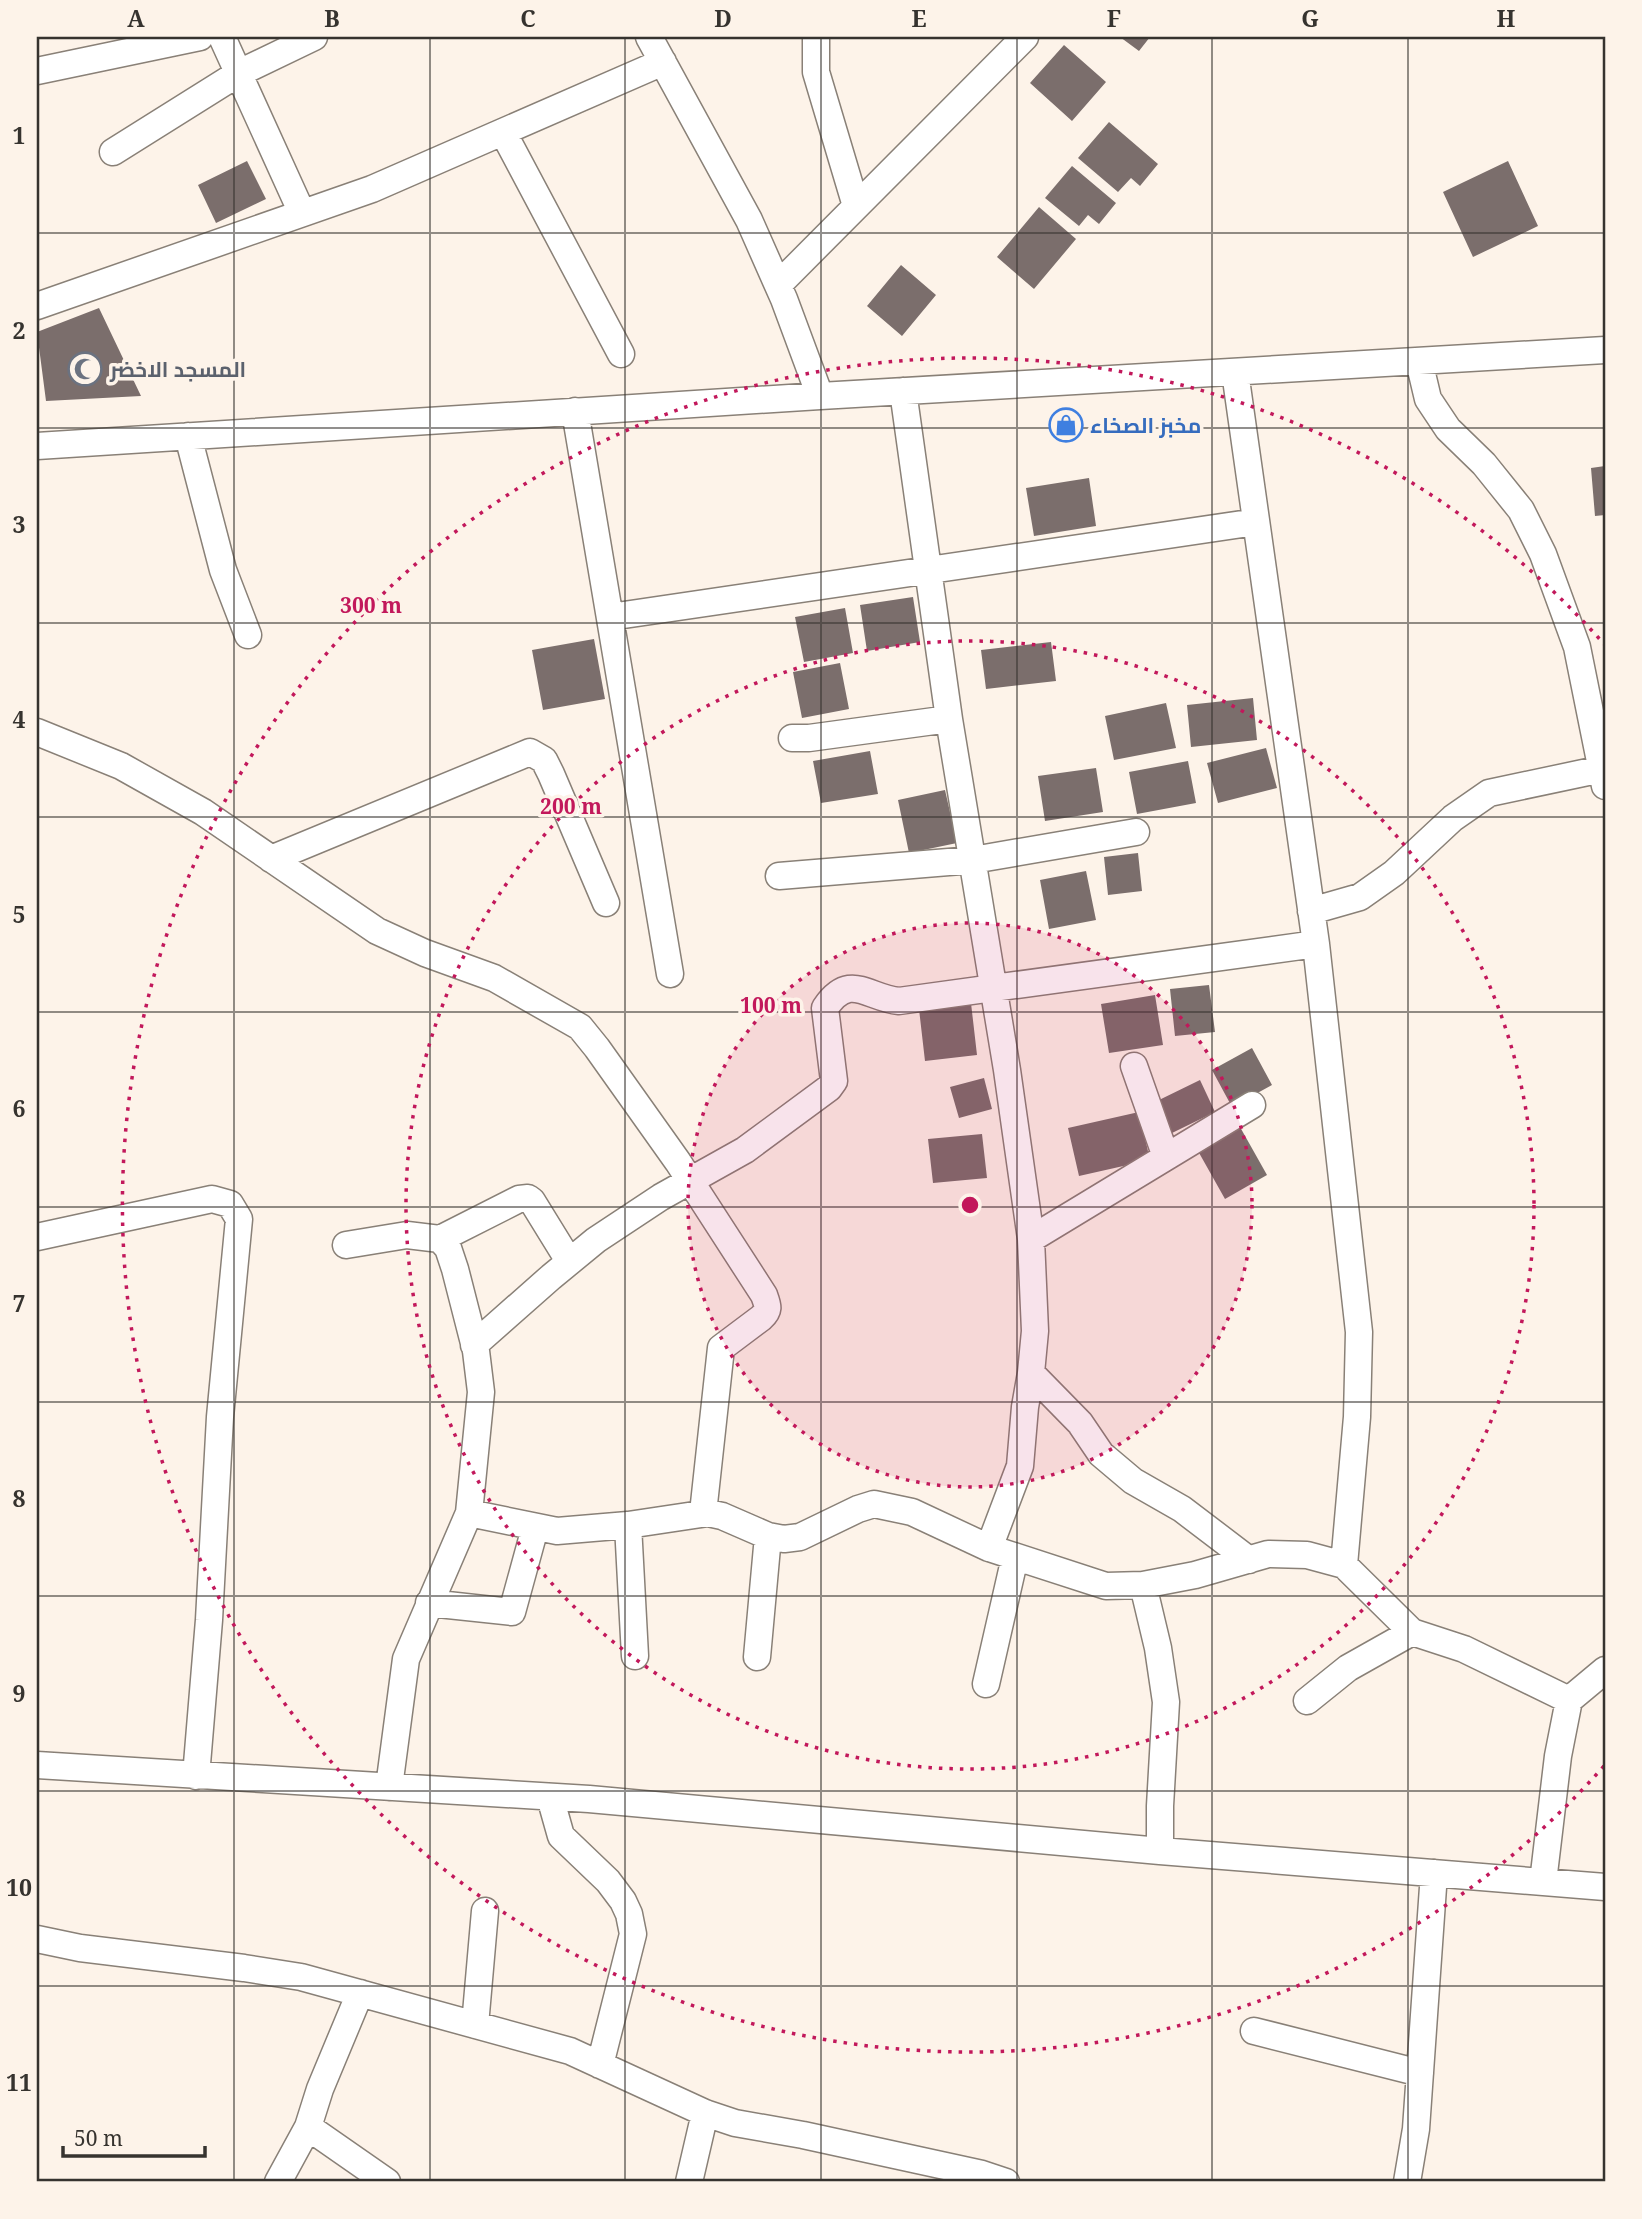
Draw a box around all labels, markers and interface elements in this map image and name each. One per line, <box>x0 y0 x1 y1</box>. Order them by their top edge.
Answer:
text: A <box>127 2 145 34</box>
text: B <box>324 2 340 34</box>
text: C <box>520 2 536 34</box>
text: D <box>714 2 732 34</box>
text: E <box>911 2 927 34</box>
text: F <box>1107 2 1121 34</box>
text: G <box>1301 2 1319 34</box>
text: H <box>1497 2 1516 34</box>
text: 1 <box>13 119 26 151</box>
text: 2 <box>13 314 26 346</box>
mosque icon: المسجد الاخضر <box>66 350 104 388</box>
place label: المسجد الاخضر <box>109 355 246 383</box>
shop icon: مخبز الصخاء <box>1047 406 1085 444</box>
place label: مخبز الصخاء <box>1090 411 1201 439</box>
text: 3 <box>13 508 26 540</box>
text: 300 m <box>340 591 402 619</box>
text: 4 <box>13 703 26 735</box>
text: 200 m <box>540 792 602 820</box>
text: 5 <box>13 898 26 930</box>
text: 100 m <box>740 991 802 1019</box>
text: 6 <box>13 1092 26 1124</box>
centre of rings <box>958 1193 982 1217</box>
text: 7 <box>13 1287 26 1319</box>
text: 8 <box>13 1482 26 1514</box>
text: 9 <box>13 1677 26 1709</box>
text: 10 <box>6 1871 32 1903</box>
text: 11 <box>6 2066 32 2098</box>
scale bar <box>63 2114 205 2158</box>
text: 50 m <box>74 2124 123 2152</box>

